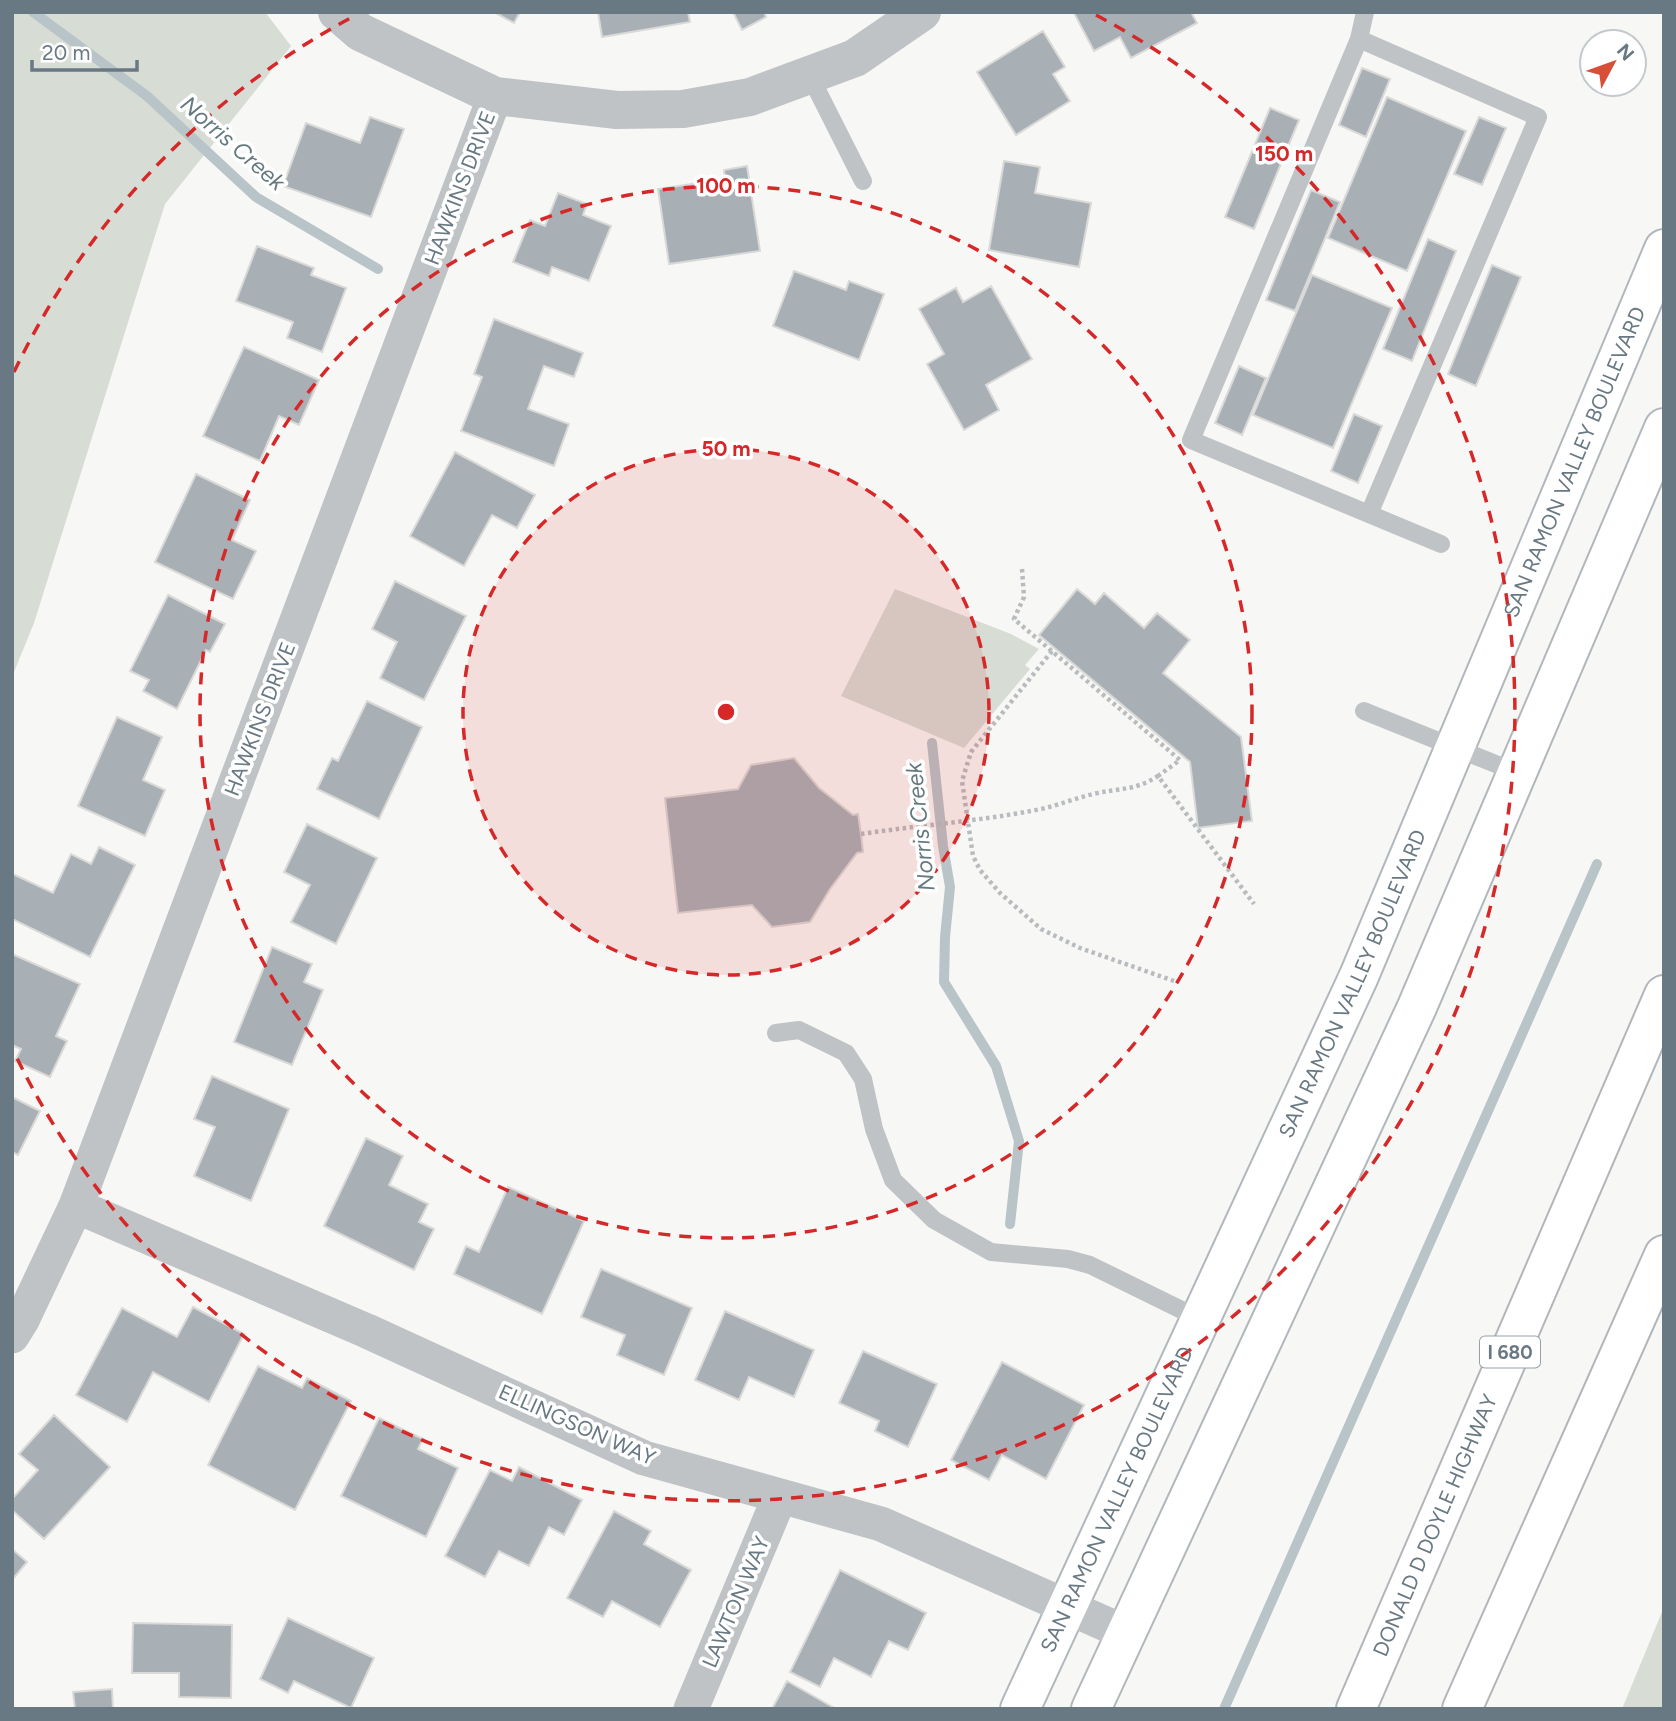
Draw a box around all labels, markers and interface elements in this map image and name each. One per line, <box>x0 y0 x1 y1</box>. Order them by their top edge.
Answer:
scale bar <box>32 28 136 72</box>
north arrow <box>1578 28 1648 98</box>
text: N <box>1612 39 1639 65</box>
text: 20 m <box>42 40 90 65</box>
water label: Norris Creek <box>175 90 292 197</box>
street label: HAWKINS DRIVE <box>419 107 500 268</box>
text: 150 m <box>1255 141 1313 166</box>
text: 100 m <box>696 173 756 198</box>
street label: SAN RAMON VALLEY BOULEVARD <box>1498 303 1650 621</box>
text: 50 m <box>701 436 751 461</box>
street label: HAWKINS DRIVE <box>219 638 300 799</box>
centre of rings <box>714 700 738 724</box>
water label: Norris Creek <box>899 760 941 893</box>
street label: SAN RAMON VALLEY BOULEVARD <box>1273 826 1431 1141</box>
road number: I 680 <box>1480 1336 1540 1368</box>
street label: SAN RAMON VALLEY BOULEVARD <box>1035 1342 1198 1656</box>
street label: ELLINGSON WAY <box>495 1379 660 1470</box>
street label: DONALD D DOYLE HIGHWAY <box>1367 1390 1502 1660</box>
street label: LAWTON WAY <box>697 1532 775 1671</box>

